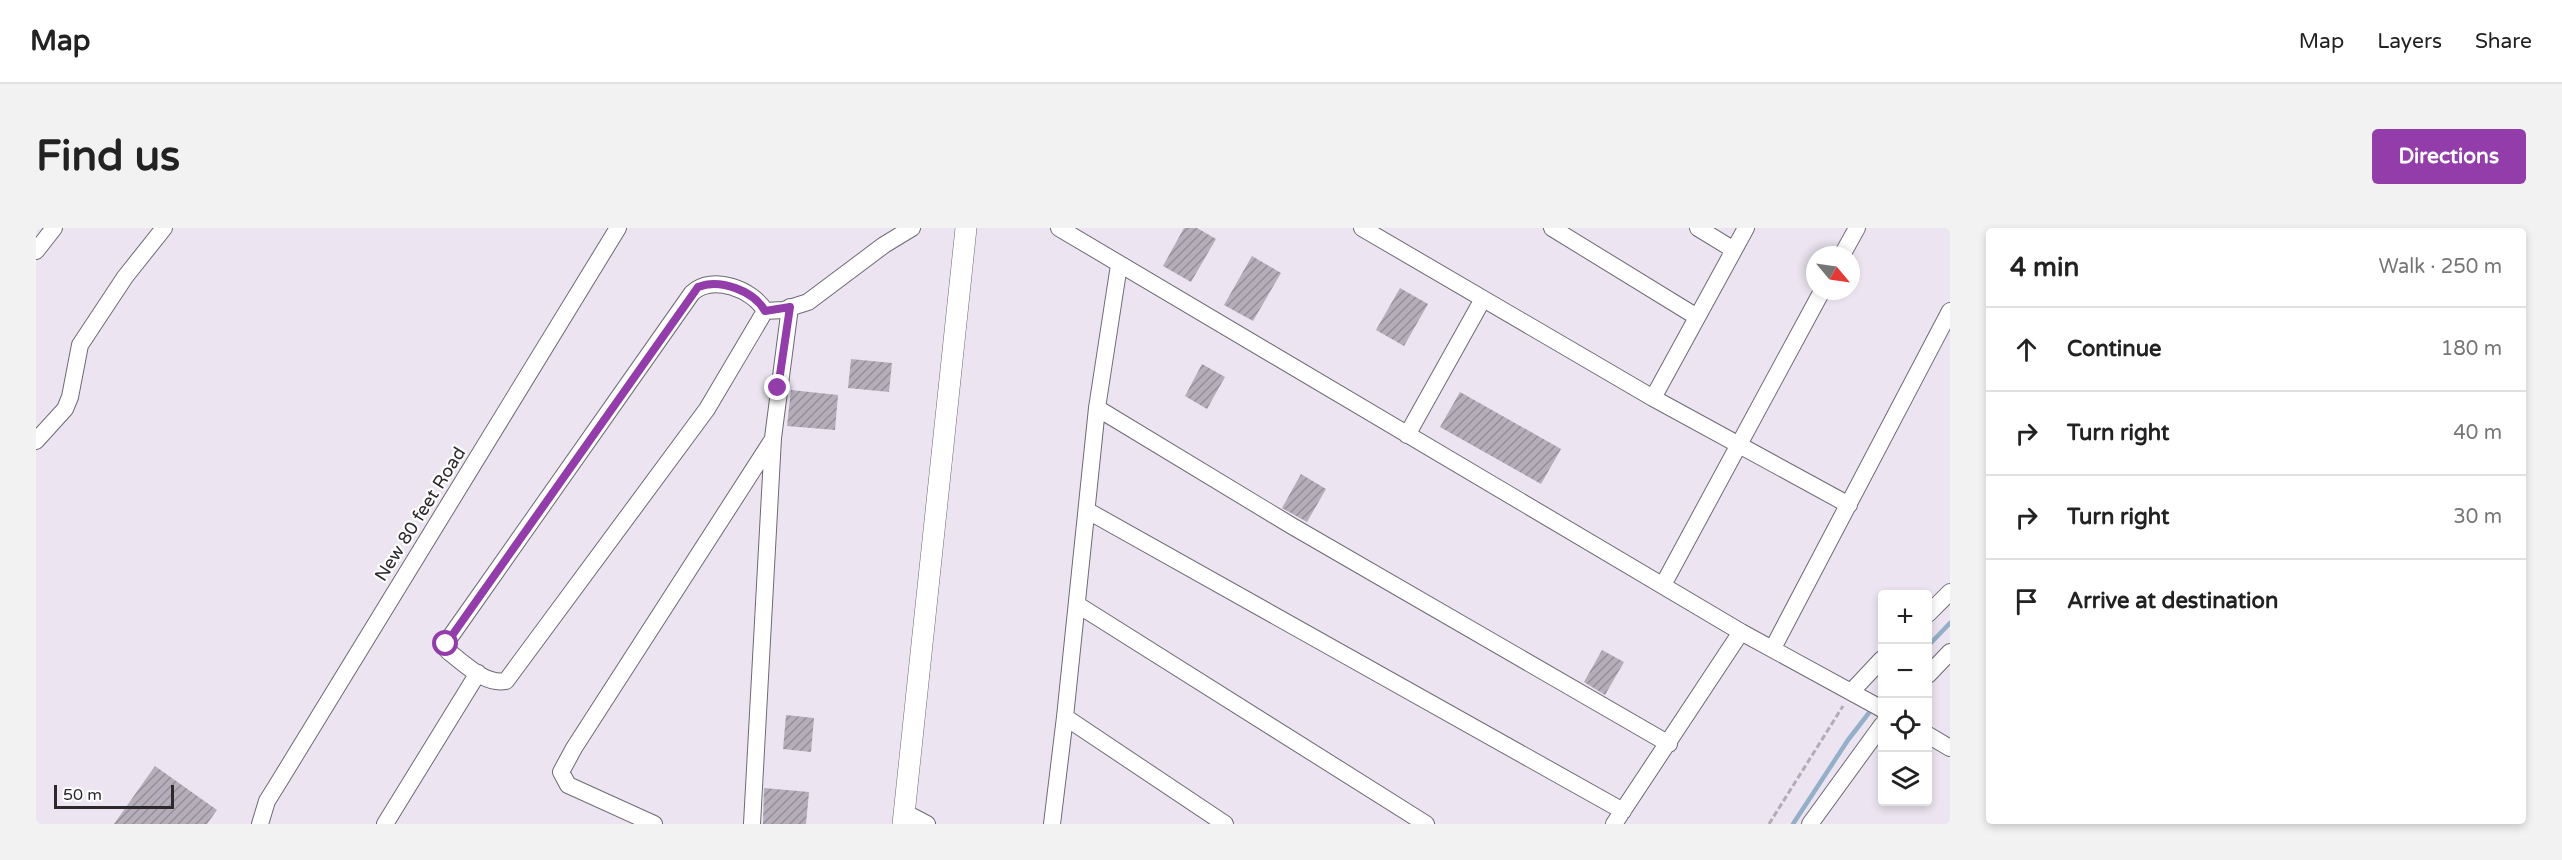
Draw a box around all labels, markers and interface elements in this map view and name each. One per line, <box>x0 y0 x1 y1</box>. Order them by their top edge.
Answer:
text: Map <box>30 24 90 58</box>
text: Map <box>2299 29 2344 54</box>
text: Layers <box>2377 29 2442 54</box>
text: Share <box>2475 29 2532 54</box>
button: Directions <box>2372 129 2526 184</box>
text: Find us <box>36 131 180 182</box>
north arrow <box>1806 246 1860 300</box>
text: 4 min <box>2010 252 2079 283</box>
text: Walk · 250 m <box>2379 255 2502 279</box>
icon: ahead <box>2010 333 2043 366</box>
text: Continue <box>2067 336 2162 362</box>
text: 180 m <box>2441 337 2502 361</box>
route end <box>764 374 790 400</box>
icon: right <box>2010 417 2043 450</box>
text: Turn right <box>2067 420 2169 446</box>
text: 40 m <box>2453 421 2502 445</box>
street label: New 80 feet Road <box>370 443 470 585</box>
icon: right <box>2010 501 2043 534</box>
text: Turn right <box>2067 504 2169 530</box>
text: 30 m <box>2453 505 2502 529</box>
icon: arrive <box>2010 585 2043 618</box>
text: Arrive at destination <box>2067 588 2278 614</box>
map controls <box>1878 590 1932 806</box>
button: + <box>1878 590 1932 644</box>
route start <box>432 630 458 656</box>
button: − <box>1878 644 1932 698</box>
button: locate <box>1878 698 1932 752</box>
button: layers <box>1878 752 1932 806</box>
scale bar <box>54 782 174 810</box>
text: 50 m <box>63 785 102 805</box>

